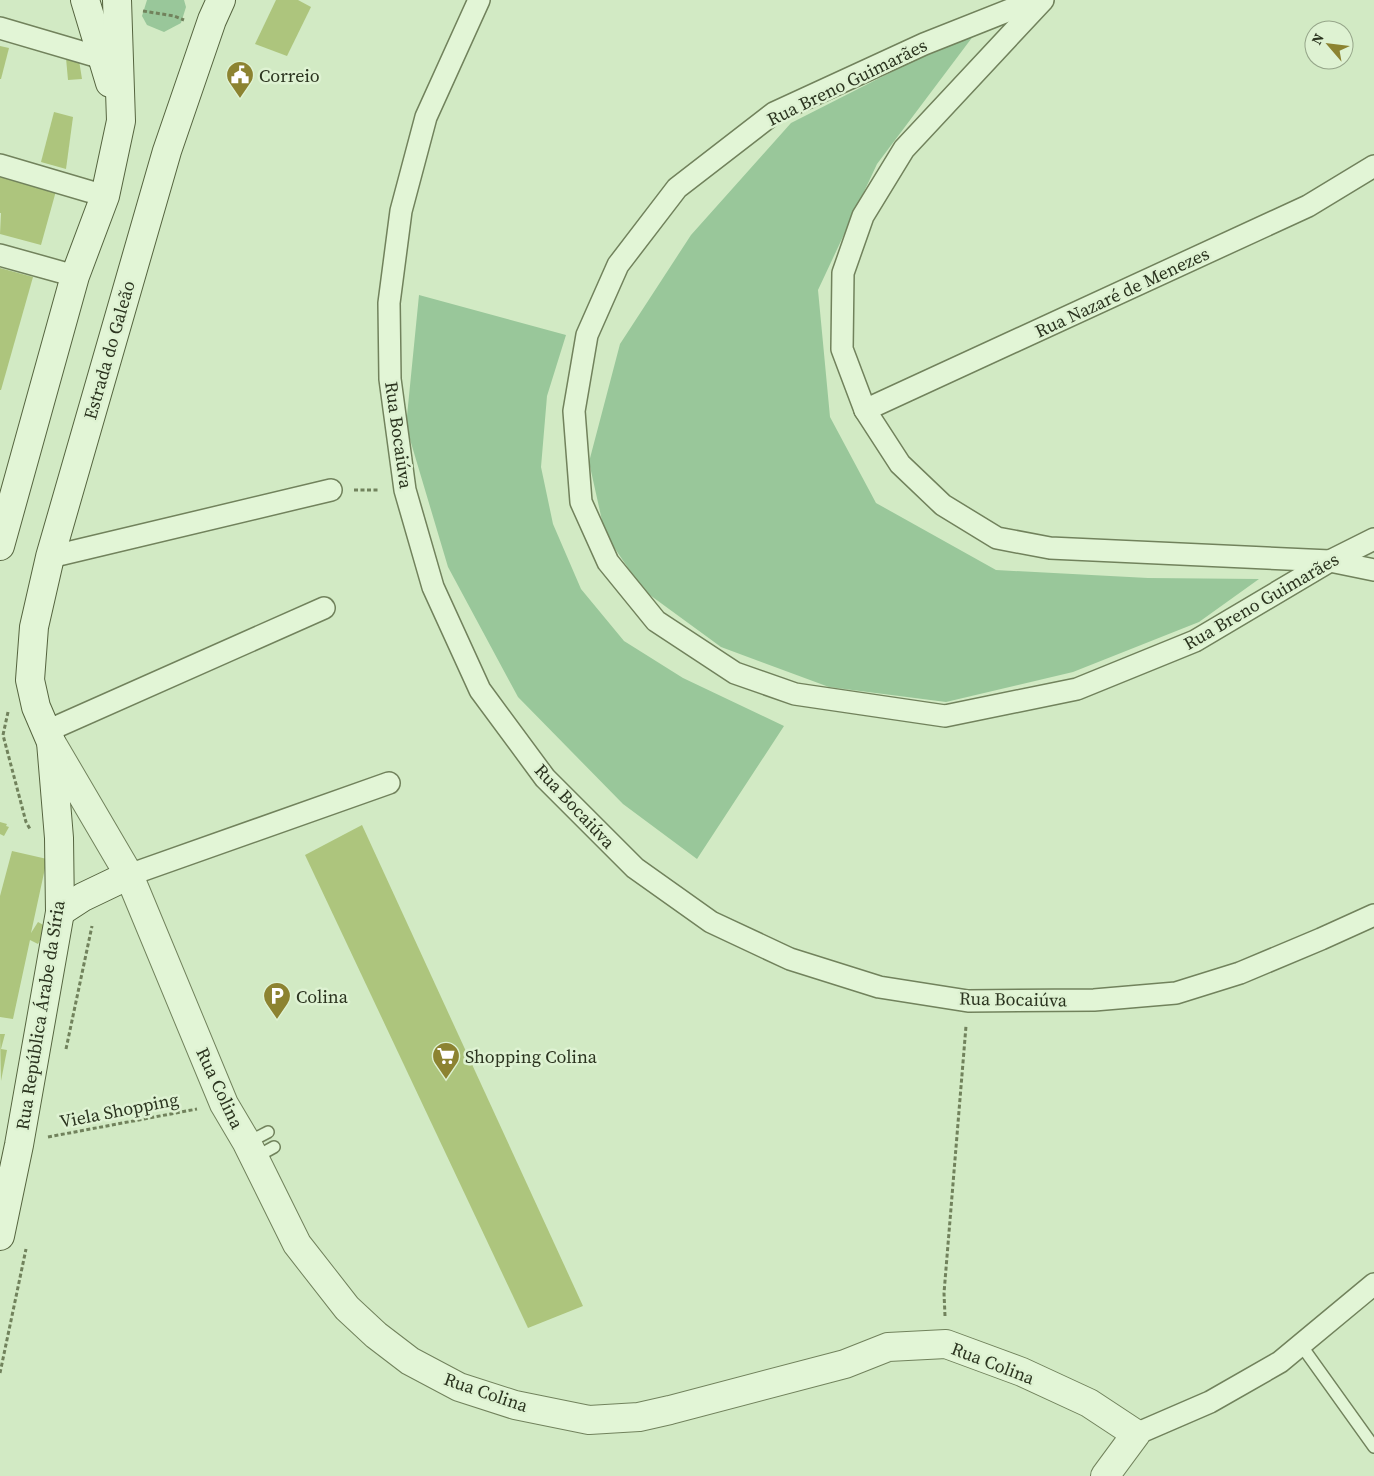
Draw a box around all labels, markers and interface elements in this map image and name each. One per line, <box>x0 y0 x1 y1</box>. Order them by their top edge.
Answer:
north arrow <box>1304 20 1354 70</box>
text: N <box>1306 30 1329 48</box>
street label: Rua Breno Guimarães <box>763 32 931 132</box>
public building icon: Correio <box>225 60 255 99</box>
place label: Correio <box>259 63 320 88</box>
street label: Rua Nazaré de Menezes <box>1031 241 1213 343</box>
street label: Estrada do Galeão <box>77 277 141 422</box>
street label: Rua Bocaiúva <box>379 380 419 491</box>
street label: Rua Breno Guimarães <box>1179 546 1343 656</box>
street label: Rua Bocaiúva <box>529 758 622 855</box>
street label: Rua República Árabe da Síria <box>9 898 71 1132</box>
parking icon: Colina <box>262 981 292 1020</box>
place label: Colina <box>296 984 349 1009</box>
street label: Rua Bocaiúva <box>959 986 1068 1012</box>
supermarket icon: Shopping Colina <box>431 1041 461 1080</box>
street label: Rua Colina <box>190 1043 250 1134</box>
place label: Shopping Colina <box>465 1044 598 1069</box>
street label: Viela Shopping <box>57 1086 181 1134</box>
street label: Rua Colina <box>948 1336 1039 1391</box>
street label: Rua Colina <box>441 1366 532 1418</box>

